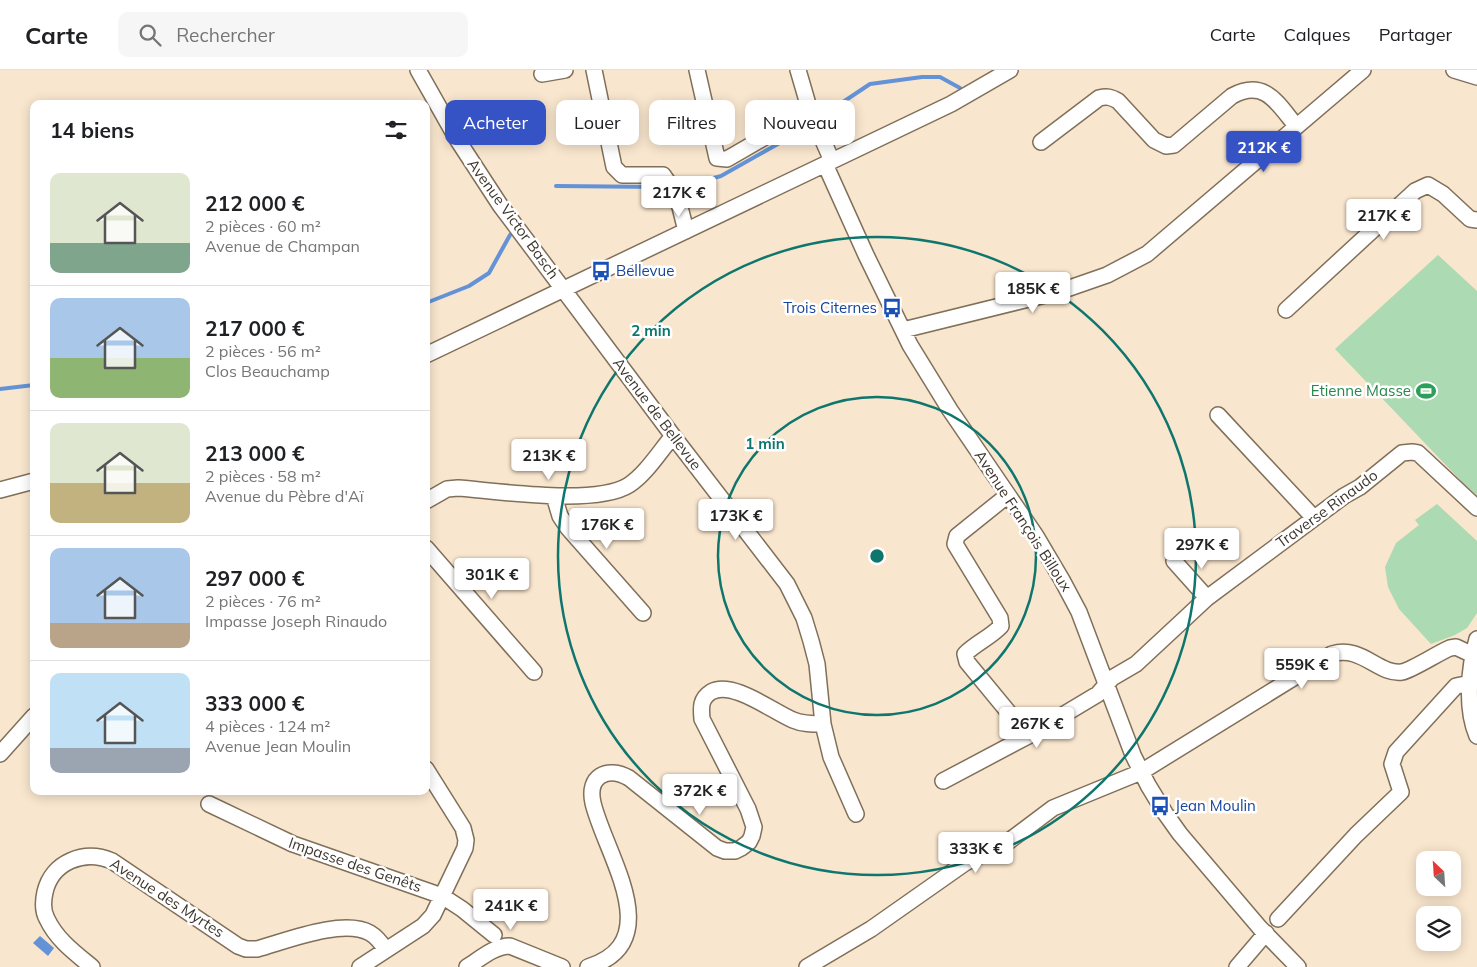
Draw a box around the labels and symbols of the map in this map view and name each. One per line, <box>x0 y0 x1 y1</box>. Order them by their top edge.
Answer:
pin: 212K € <box>1223 131 1305 173</box>
street label: Avenue Victor Basch <box>464 155 563 282</box>
pin: 217K € <box>638 176 720 218</box>
pin: 217K € <box>1343 198 1425 241</box>
bus stop icon: Bellevue <box>590 260 612 282</box>
place label: Bellevue <box>616 261 674 280</box>
pin: 185K € <box>992 272 1074 314</box>
bus stop icon: Trois Citernes <box>881 297 903 319</box>
place label: Trois Citernes <box>783 298 877 317</box>
text: 2 min <box>631 321 671 340</box>
street label: Avenue de Bellevue <box>609 354 706 474</box>
sports icon: Etienne Masse <box>1415 380 1437 402</box>
place label: Etienne Masse <box>1311 381 1411 400</box>
text: 1 min <box>745 434 785 453</box>
pin: 213K € <box>508 438 590 481</box>
street label: Avenue François Billoux <box>971 447 1076 595</box>
street label: Traverse Rinaudo <box>1272 465 1381 552</box>
pin: 173K € <box>695 498 777 541</box>
pin: 176K € <box>566 508 648 550</box>
pin: 297K € <box>1161 528 1243 570</box>
centre of rings <box>868 547 886 565</box>
pin: 301K € <box>451 558 533 600</box>
pin: 559K € <box>1261 648 1343 690</box>
pin: 267K € <box>996 706 1078 749</box>
pin: 372K € <box>659 774 741 816</box>
bus stop icon: Jean Moulin <box>1149 795 1171 817</box>
place label: Jean Moulin <box>1175 796 1256 815</box>
pin: 333K € <box>935 832 1017 874</box>
street label: Impasse des Genêts <box>286 833 424 896</box>
north arrow <box>1416 851 1461 896</box>
street label: Avenue des Myrtes <box>107 854 228 942</box>
pin: 241K € <box>470 888 552 931</box>

